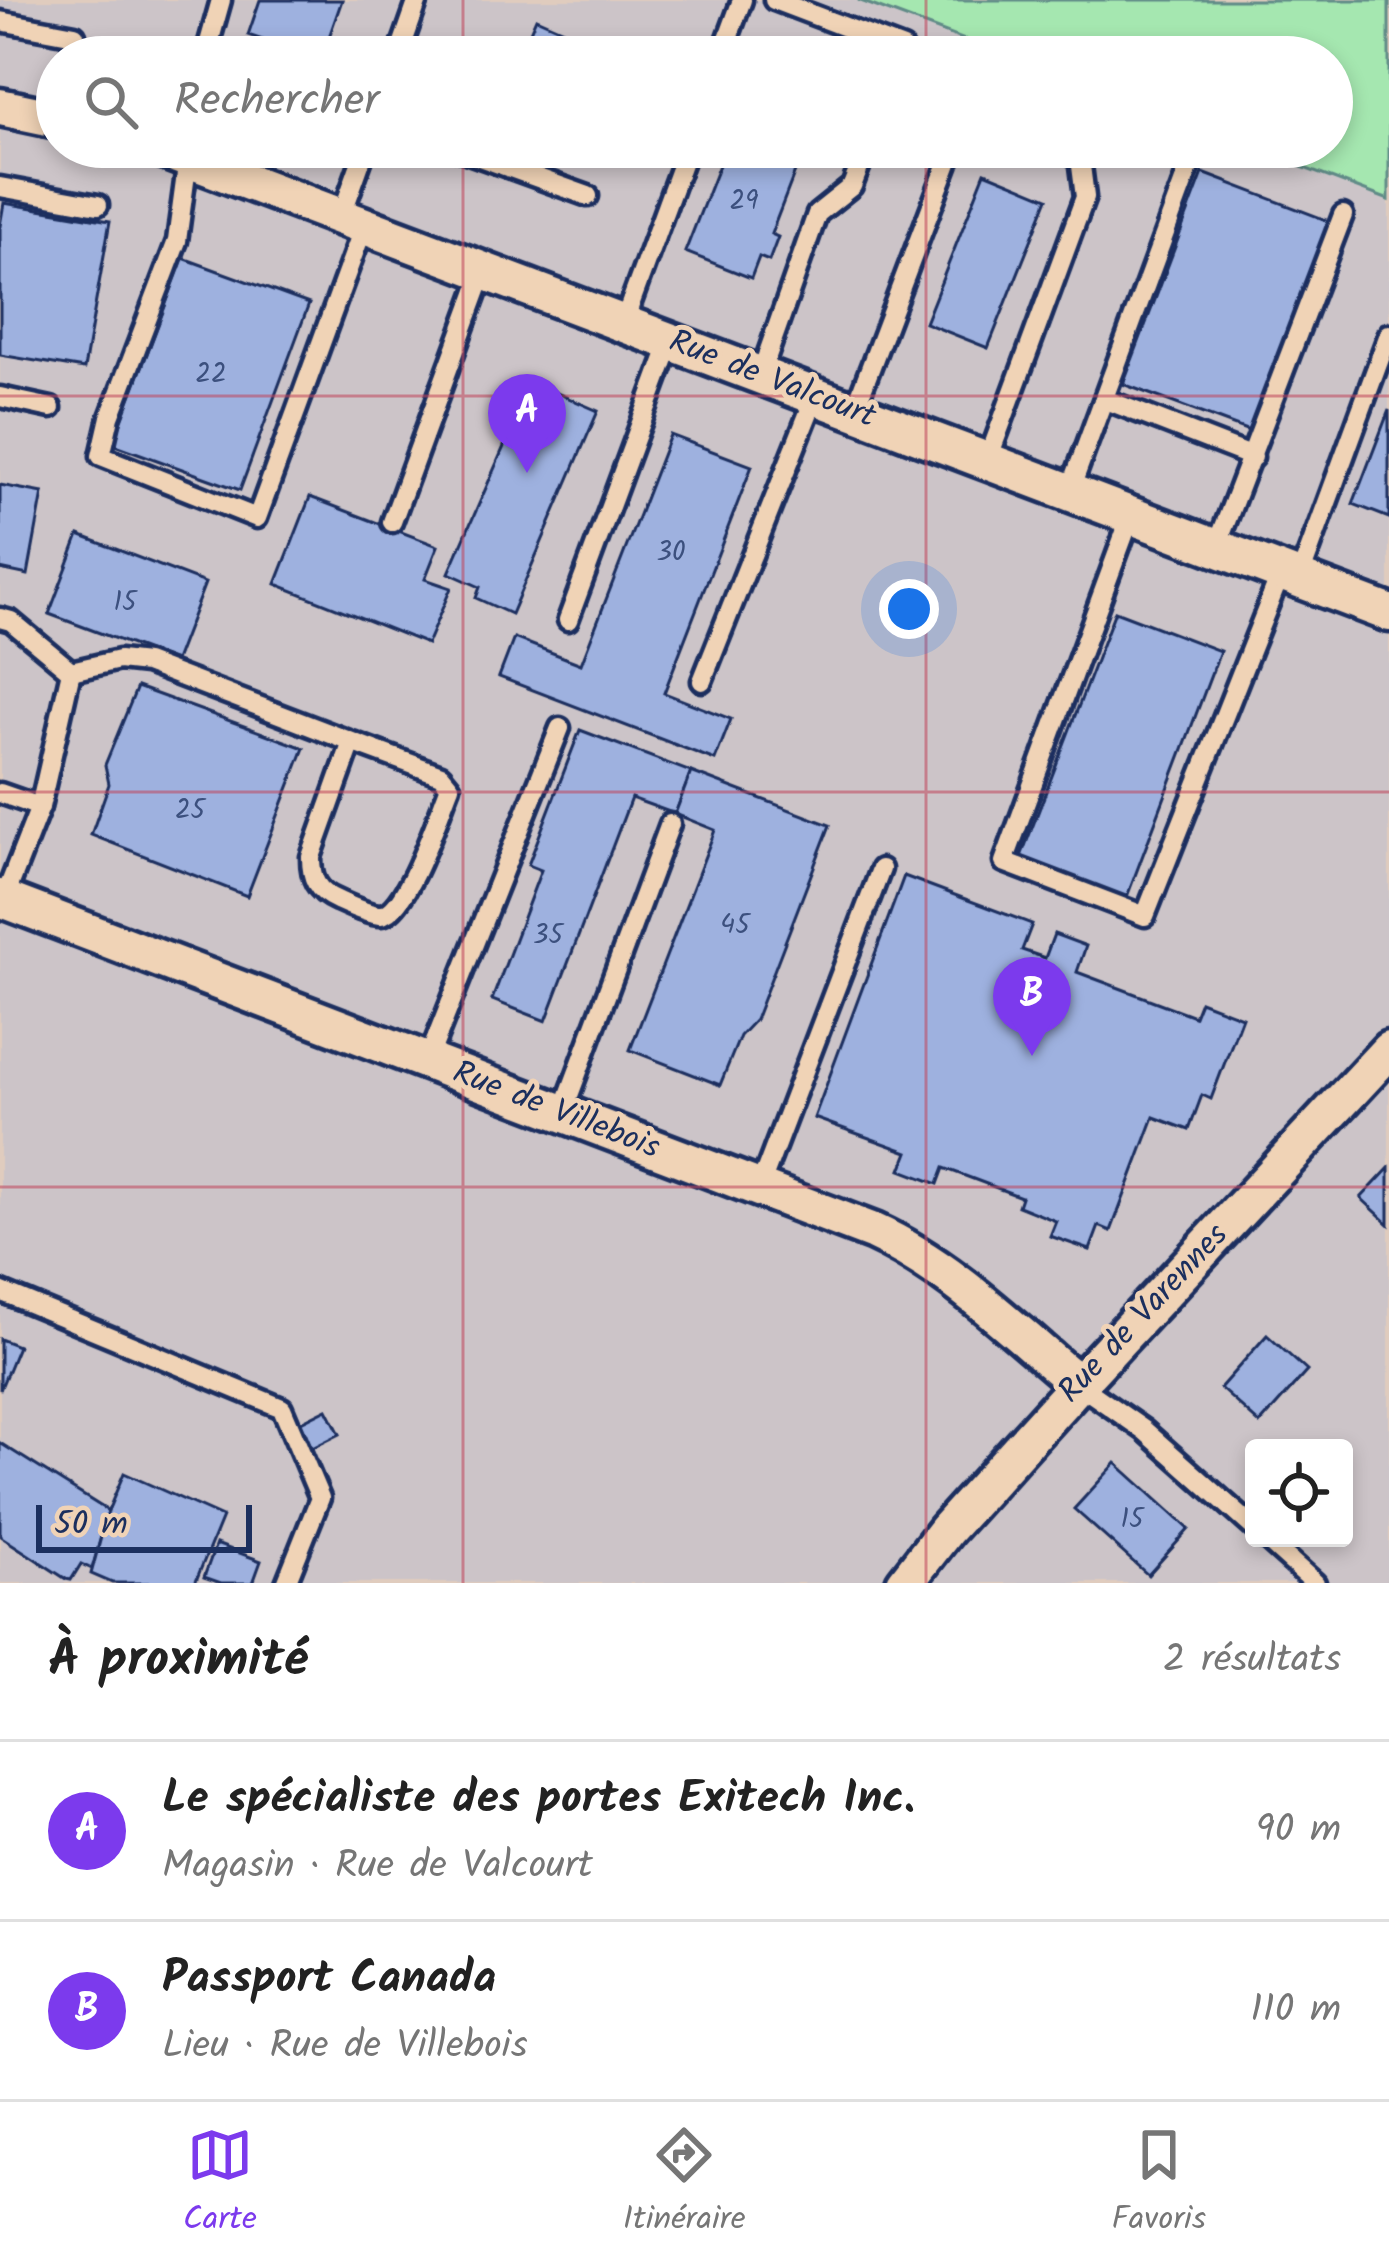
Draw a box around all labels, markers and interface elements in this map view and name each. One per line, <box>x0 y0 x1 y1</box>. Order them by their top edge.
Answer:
search box <box>36 36 1353 168</box>
text: Rechercher <box>174 66 379 138</box>
icon: search <box>78 69 144 135</box>
house number: 29 <box>730 180 758 223</box>
street label: Rue de Valcourt <box>661 316 884 444</box>
house number: 22 <box>195 353 227 396</box>
pin: A <box>488 374 566 473</box>
house number: 30 <box>657 531 685 574</box>
your location <box>879 579 939 639</box>
house number: 15 <box>114 581 138 624</box>
house number: 25 <box>175 789 207 832</box>
house number: 45 <box>720 904 751 947</box>
house number: 35 <box>533 914 564 957</box>
pin: B <box>993 957 1071 1056</box>
street label: Rue de Villebois <box>445 1047 667 1175</box>
street label: Rue de Varennes <box>1046 1212 1242 1416</box>
map controls <box>1245 1439 1353 1547</box>
button: locate <box>1245 1439 1353 1547</box>
house number: 15 <box>1121 1498 1145 1541</box>
scale bar <box>36 1499 252 1552</box>
text: 50 m <box>54 1499 128 1552</box>
text: À proximité <box>48 1621 308 1702</box>
text: 2 résultats <box>1163 1630 1341 1692</box>
text: Le spécialiste des portes Exitech Inc. <box>162 1764 915 1836</box>
text: A <box>75 1800 99 1862</box>
text: 90 m <box>1256 1800 1341 1862</box>
text: Magasin · Rue de Valcourt <box>162 1836 593 1898</box>
text: Passport Canada <box>162 1944 496 2016</box>
text: B <box>75 1980 99 2042</box>
text: 110 m <box>1250 1980 1341 2042</box>
text: Lieu · Rue de Villebois <box>162 2016 528 2078</box>
tab: Carte <box>183 2122 257 2247</box>
tab: Itinéraire <box>623 2122 746 2247</box>
tab: Favoris <box>1112 2122 1206 2247</box>

